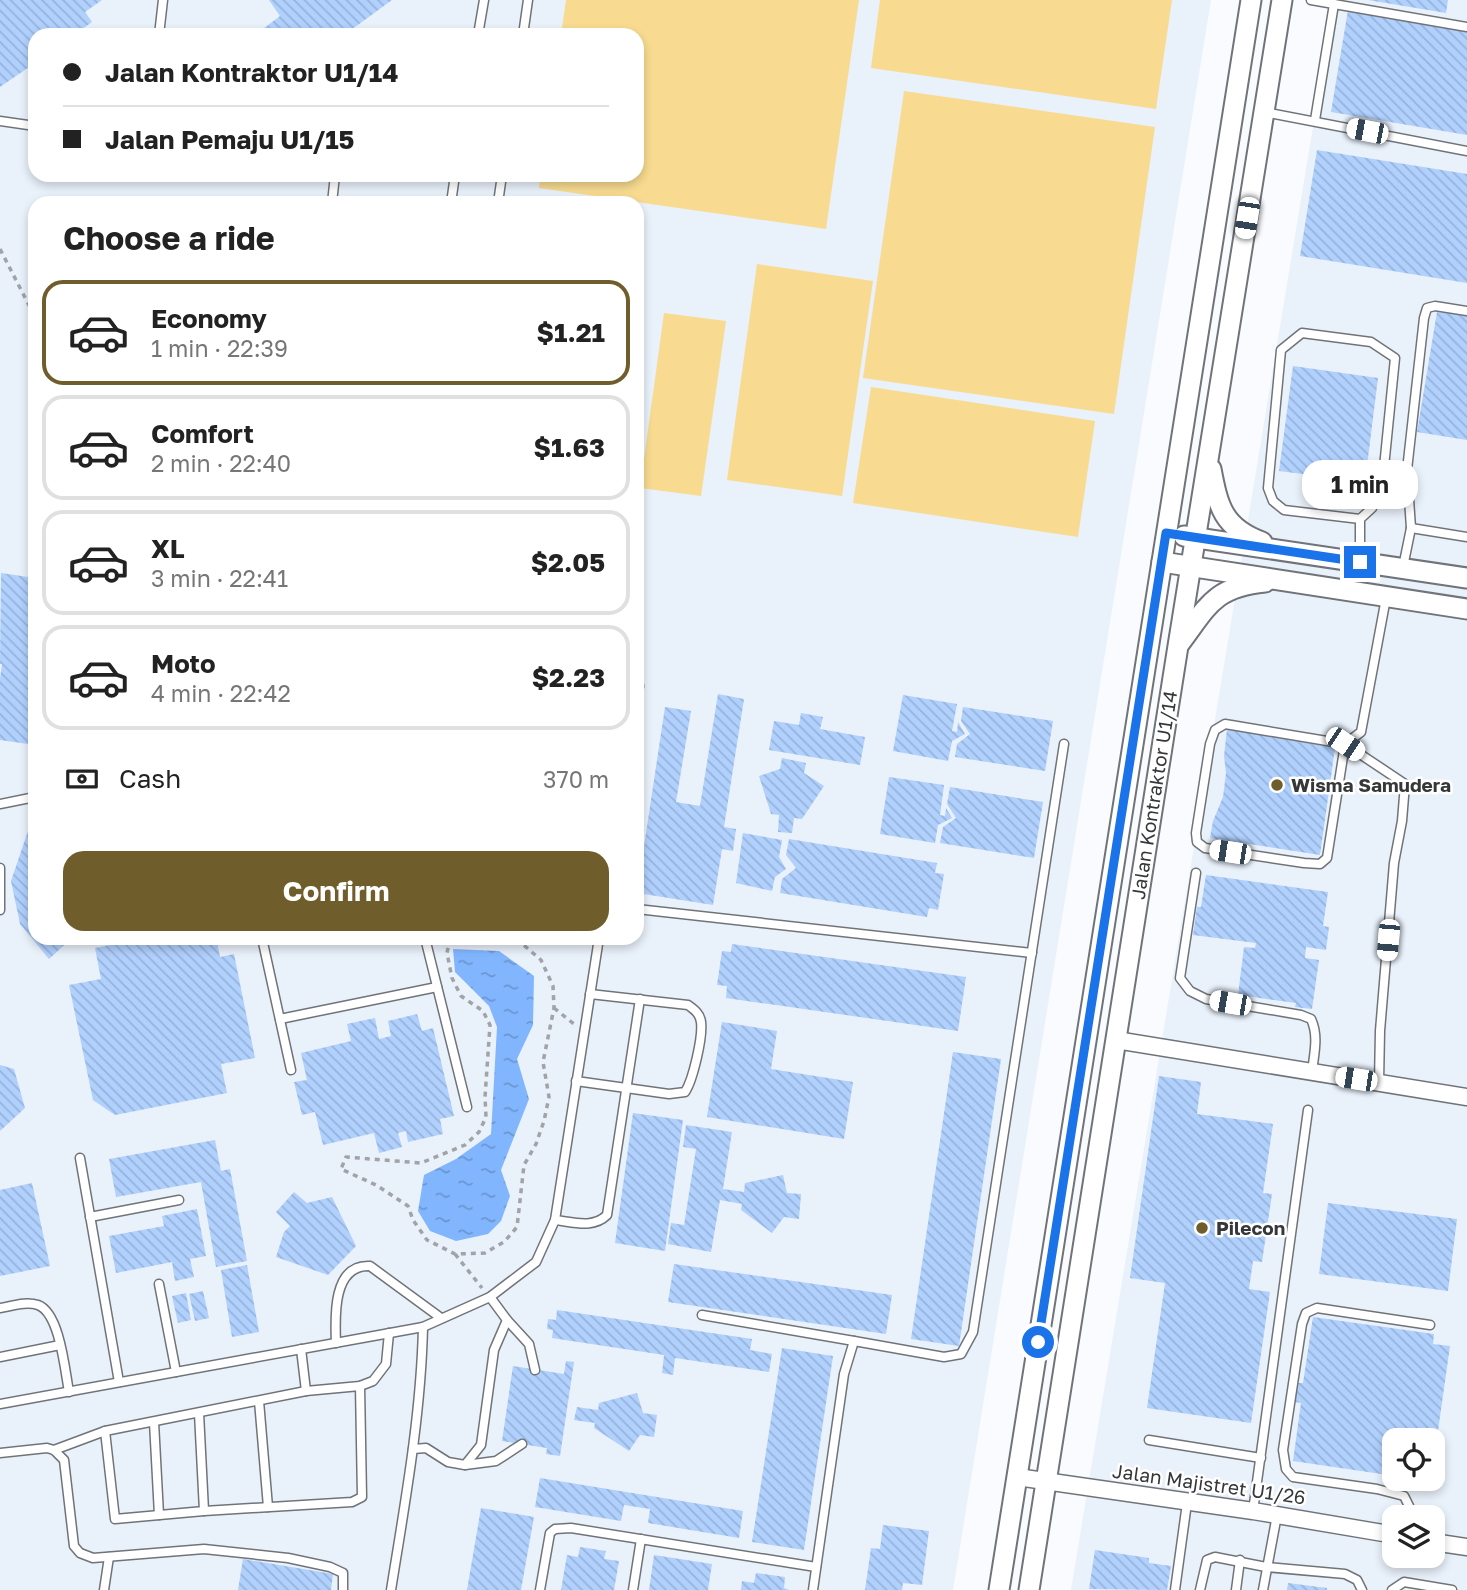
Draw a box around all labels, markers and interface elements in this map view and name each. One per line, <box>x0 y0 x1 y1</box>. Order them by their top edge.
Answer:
text: Jalan Kontraktor U1/14 <box>105 57 398 88</box>
car <box>1345 117 1390 145</box>
text: Jalan Pemaju U1/15 <box>105 124 354 155</box>
car <box>1234 196 1261 240</box>
text: Choose a ride <box>63 219 275 257</box>
icon: car <box>67 301 130 364</box>
text: Economy <box>151 303 267 334</box>
text: $1.21 <box>537 317 605 348</box>
text: 1 min · 22:39 <box>151 334 288 362</box>
icon: car <box>67 416 130 479</box>
text: Comfort <box>151 418 254 449</box>
text: $1.63 <box>533 432 605 463</box>
text: 2 min · 22:40 <box>151 449 291 477</box>
callout: 1 min <box>1302 461 1418 510</box>
text: 1 min <box>1331 470 1389 498</box>
icon: car <box>67 531 130 594</box>
text: XL <box>151 533 185 564</box>
route end <box>1344 546 1376 578</box>
text: $2.05 <box>531 547 605 578</box>
text: 3 min · 22:41 <box>151 564 288 592</box>
icon: car <box>67 646 130 709</box>
text: Moto <box>151 648 216 679</box>
text: $2.23 <box>532 662 605 693</box>
text: 4 min · 22:42 <box>151 679 291 707</box>
street label: Jalan Kontraktor U1/14 <box>1126 689 1181 901</box>
car <box>1322 724 1369 764</box>
icon: cash <box>63 760 101 798</box>
text: Cash <box>119 763 181 794</box>
text: 370 m <box>543 765 609 793</box>
place label: Wisma Samudera <box>1291 773 1451 796</box>
marker: Wisma Samudera <box>1269 777 1285 793</box>
car <box>1208 838 1253 866</box>
button: Confirm <box>63 851 609 931</box>
car <box>1376 918 1401 962</box>
car <box>1208 989 1253 1017</box>
car <box>1334 1065 1379 1093</box>
place label: Pilecon <box>1216 1216 1285 1239</box>
marker: Pilecon <box>1194 1220 1210 1236</box>
route start <box>1022 1326 1054 1358</box>
map controls <box>1382 1428 1445 1568</box>
button: locate <box>1382 1428 1445 1491</box>
street label: Jalan Majistret U1/26 <box>1111 1459 1307 1508</box>
button: layers <box>1382 1505 1445 1568</box>

